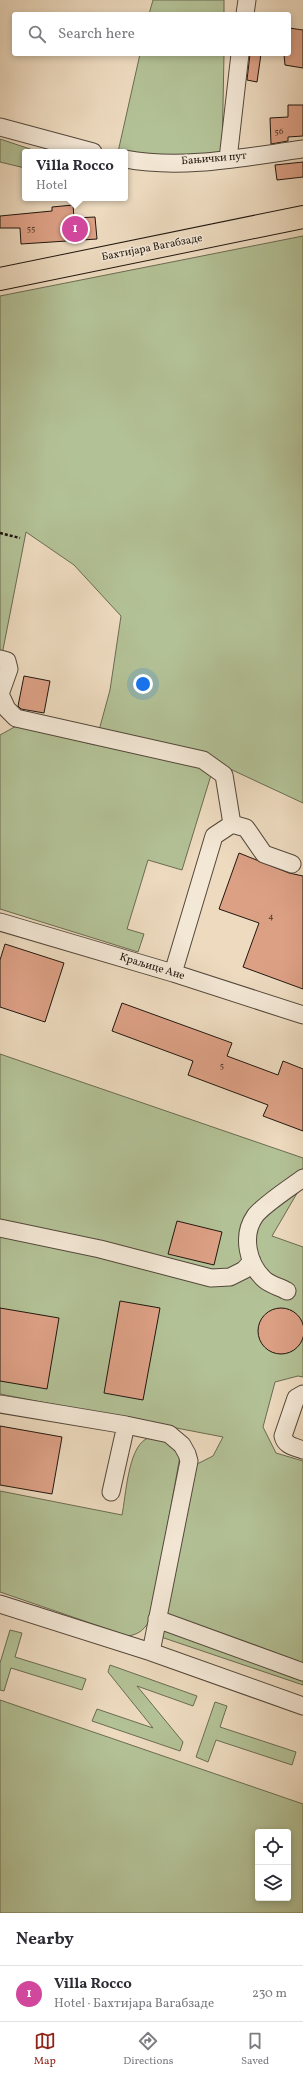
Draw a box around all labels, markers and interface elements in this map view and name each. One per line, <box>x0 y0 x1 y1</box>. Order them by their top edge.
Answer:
search box <box>12 12 291 56</box>
icon: search <box>26 23 48 45</box>
text: Search here <box>58 24 135 45</box>
house number: 56 <box>275 125 284 138</box>
popup <box>22 149 128 201</box>
street label: Бањички пут <box>181 149 248 169</box>
text: Villa Rocco <box>36 156 114 177</box>
text: Hotel <box>36 177 67 195</box>
pin: 1 <box>62 214 88 244</box>
house number: 55 <box>27 222 35 235</box>
street label: Бахтијара Вагабзаде <box>100 231 204 265</box>
your location <box>133 674 153 694</box>
house number: 4 <box>268 910 274 923</box>
street label: Краљице Ане <box>117 950 187 984</box>
house number: 5 <box>220 1059 224 1072</box>
map controls <box>255 1829 291 1901</box>
button: locate <box>255 1829 291 1865</box>
button: layers <box>255 1865 291 1901</box>
text: Nearby <box>16 1928 74 1951</box>
text: Villa Rocco <box>54 1974 132 1995</box>
text: 1 <box>26 1985 32 2003</box>
text: 230 m <box>252 1985 287 2003</box>
text: Hotel · Бахтијара Вагабзаде <box>54 1995 214 2013</box>
tab: Map <box>34 2030 56 2069</box>
tab: Directions <box>123 2030 174 2069</box>
tab: Saved <box>241 2030 269 2069</box>

